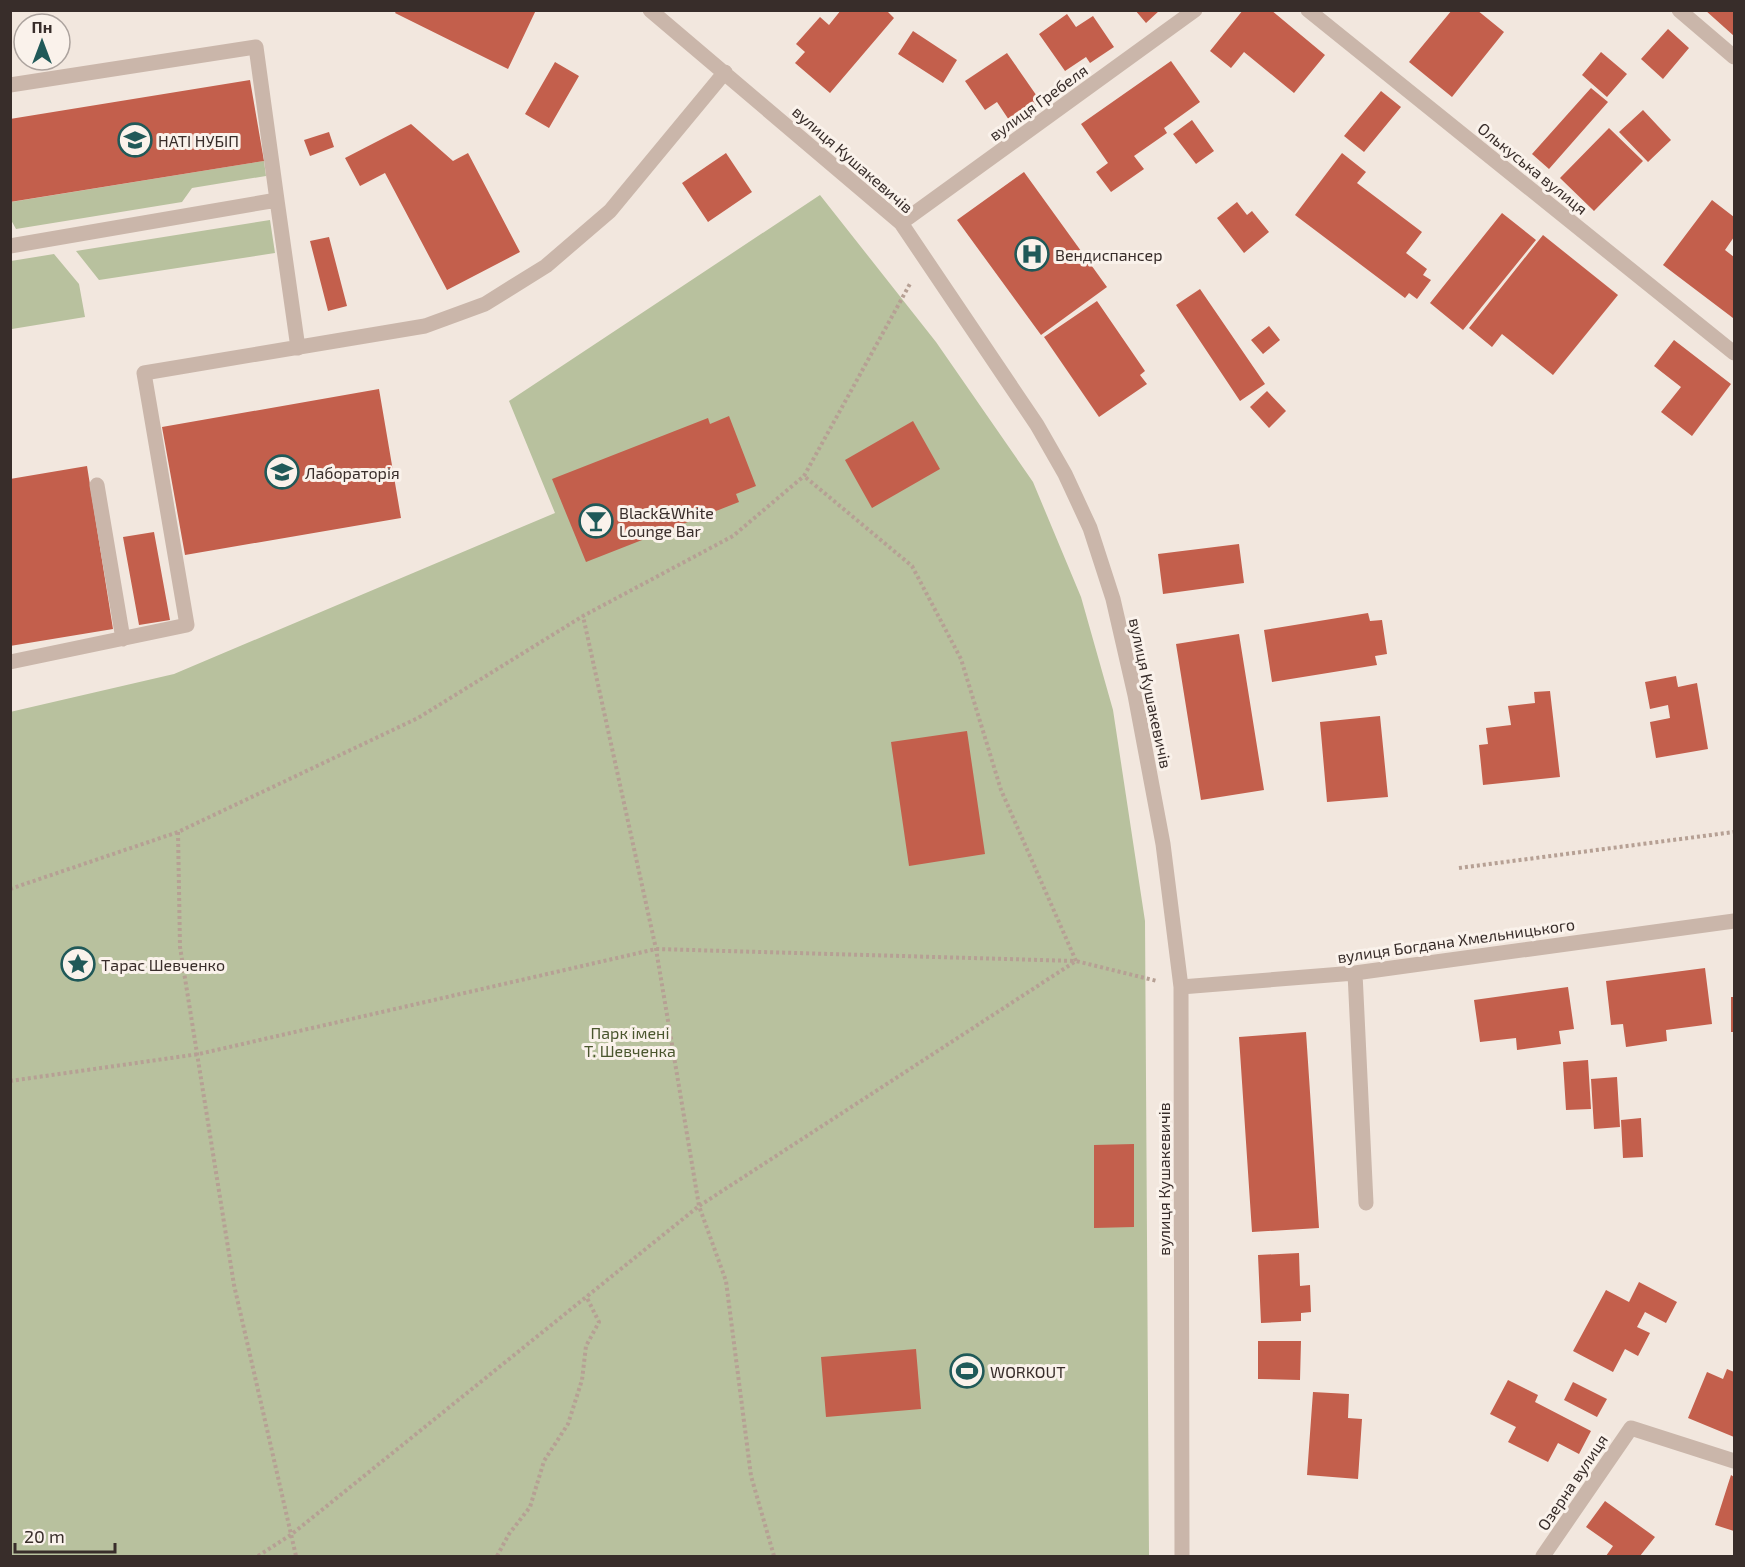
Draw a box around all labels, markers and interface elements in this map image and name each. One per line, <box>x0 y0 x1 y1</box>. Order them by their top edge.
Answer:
north arrow <box>12 12 72 72</box>
text: Пн <box>32 17 52 36</box>
street label: вулиця Гребеля <box>985 60 1092 145</box>
street label: вулиця Кушакевичів <box>788 102 917 217</box>
street label: Олькуська вулиця <box>1474 118 1592 219</box>
school or university icon: НАТІ НУБІП <box>117 122 153 158</box>
place label: НАТІ НУБІП <box>158 131 239 150</box>
hospital icon: Вендиспансер <box>1014 236 1050 272</box>
place label: Вендиспансер <box>1055 245 1163 264</box>
school or university icon: Лабораторія <box>264 454 300 490</box>
place label: Лабораторія <box>305 463 400 482</box>
bar icon: Black&White Lounge Bar <box>578 503 614 539</box>
place label: Black&White Lounge Bar <box>619 503 714 540</box>
street label: вулиця Кушакевичів <box>1125 616 1176 770</box>
street label: вулиця Богдана Хмельницького <box>1336 914 1576 967</box>
place icon: Тарас Шевченко <box>60 946 96 982</box>
place label: Тарас Шевченко <box>101 955 225 974</box>
park label: Парк імені Т. Шевченка <box>584 1023 676 1060</box>
street label: вулиця Кушакевичів <box>1154 1102 1174 1256</box>
sports icon: WORKOUT <box>949 1353 985 1389</box>
place label: WORKOUT <box>990 1362 1065 1381</box>
street label: Озерна вулиця <box>1533 1430 1612 1534</box>
scale bar <box>15 1516 116 1554</box>
text: 20 m <box>24 1525 65 1547</box>

